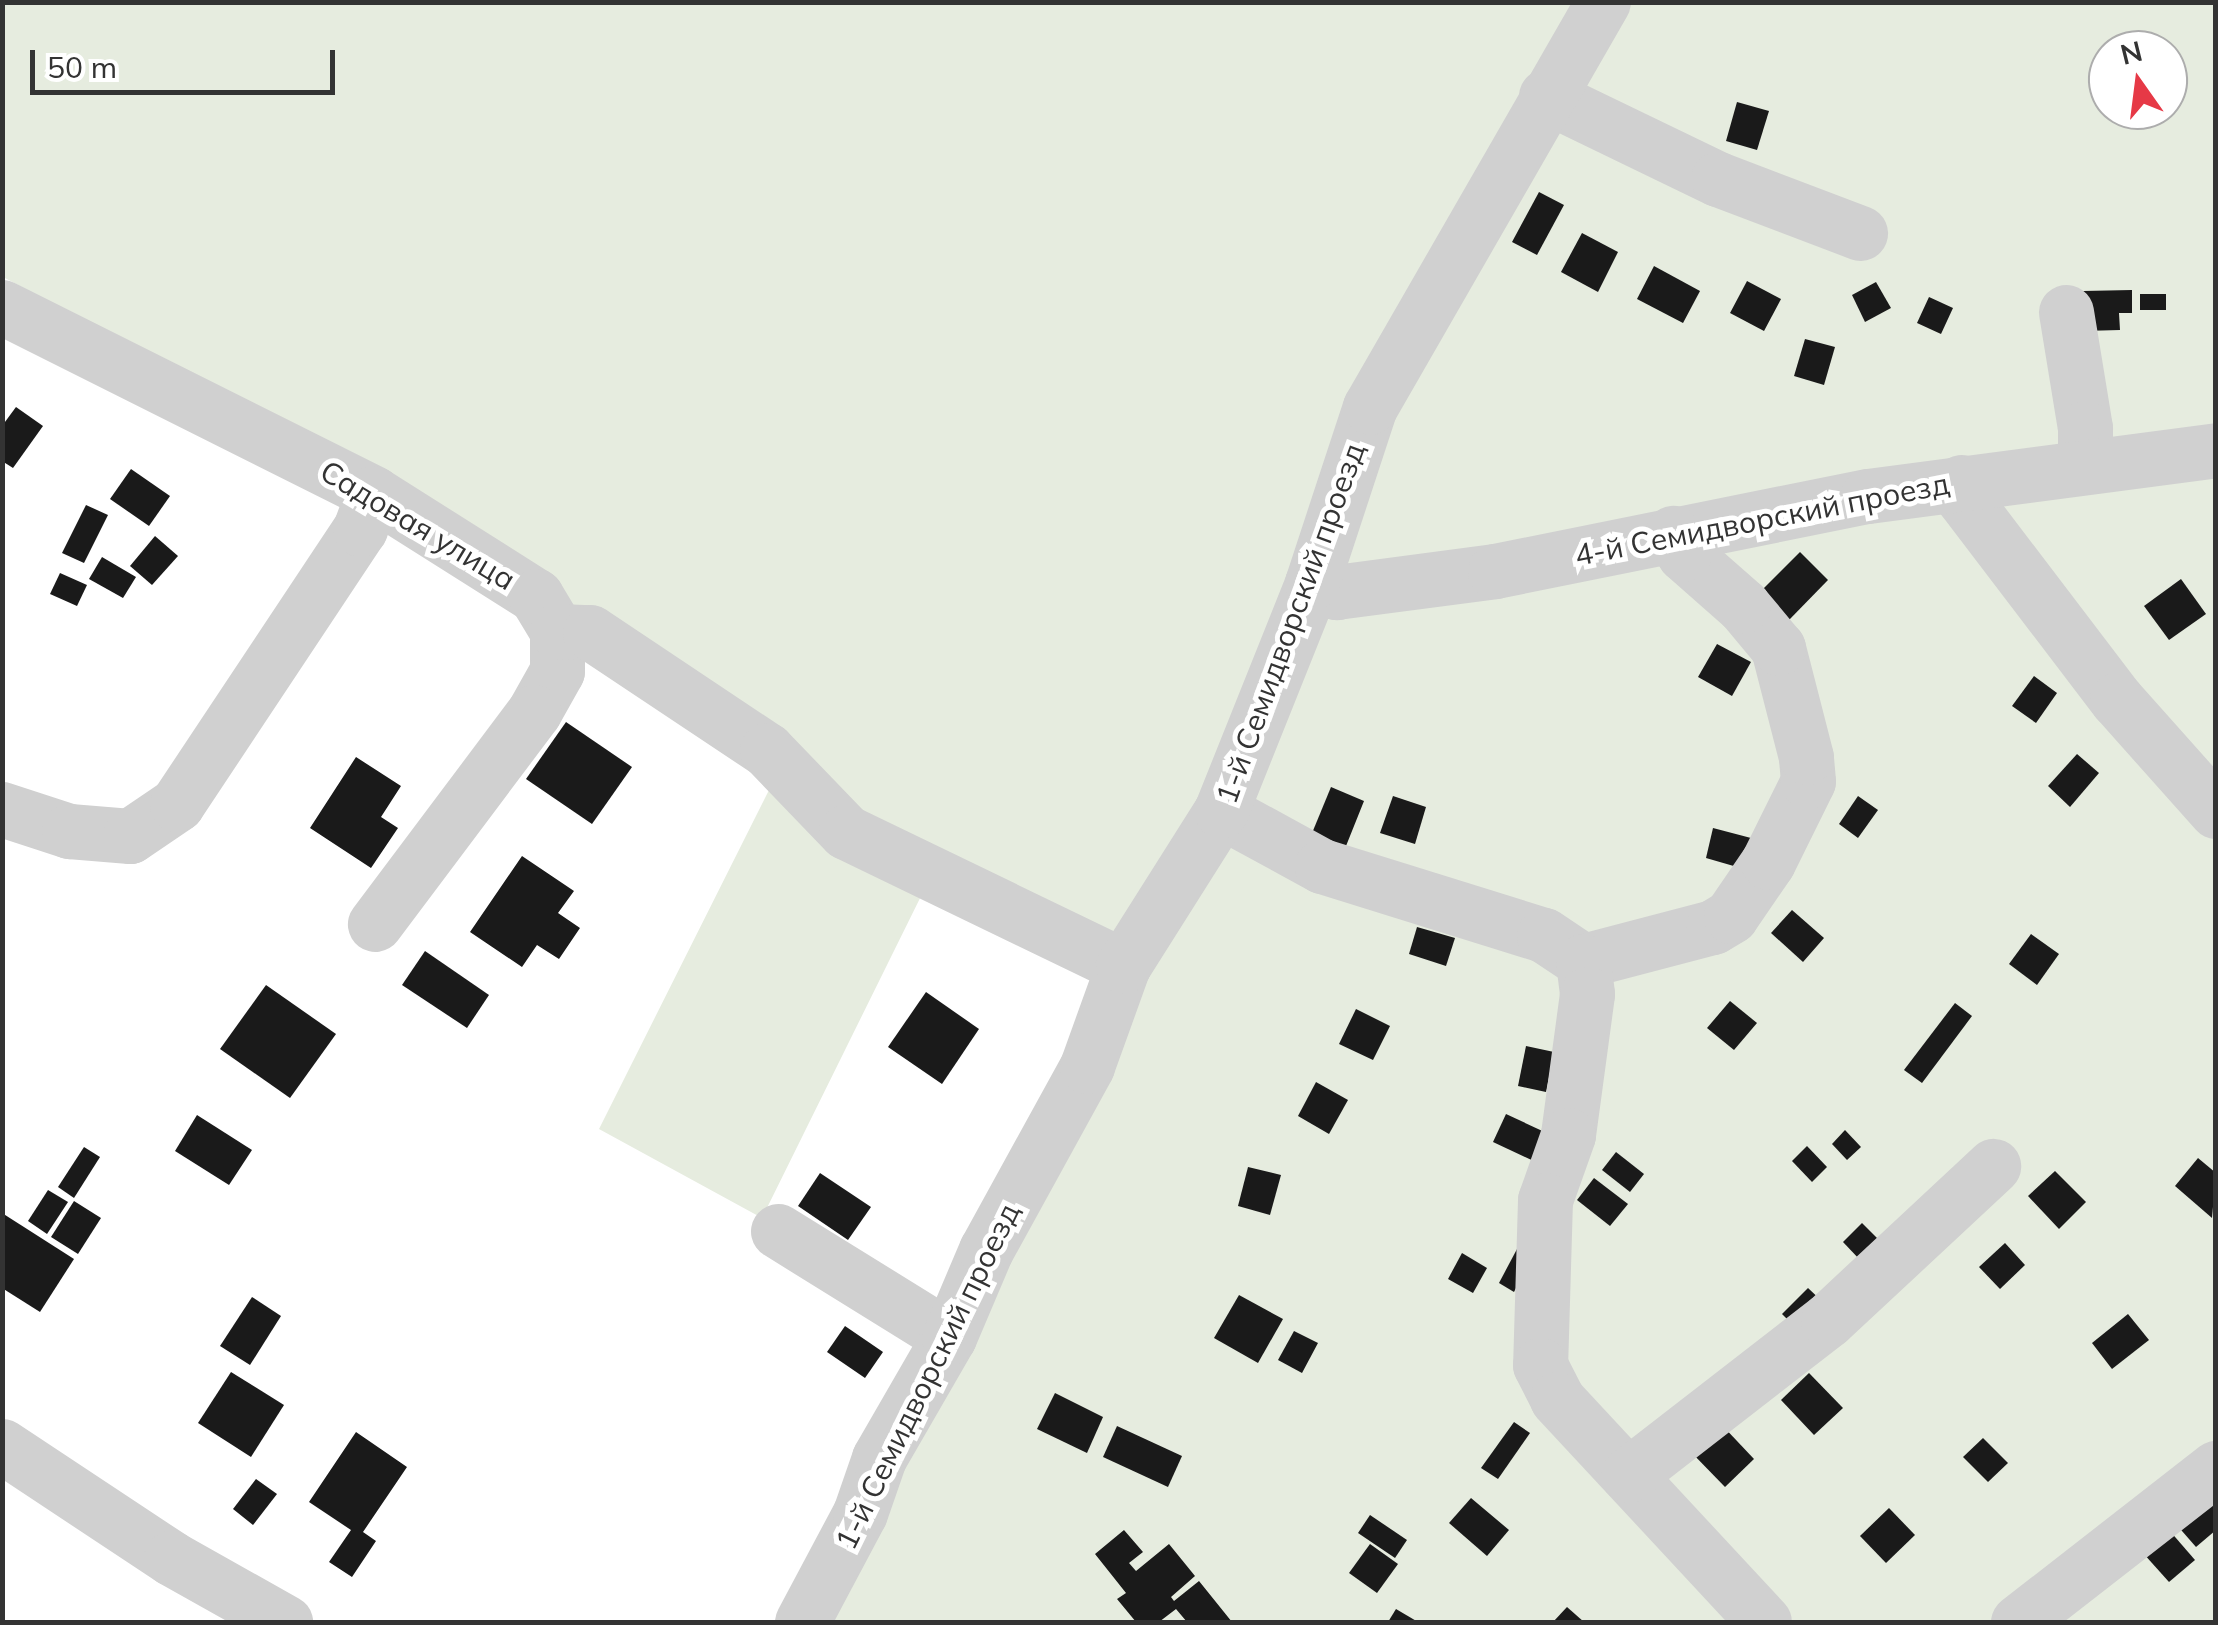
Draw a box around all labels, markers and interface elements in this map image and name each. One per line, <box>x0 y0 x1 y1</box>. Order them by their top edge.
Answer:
scale bar <box>35 30 340 92</box>
north arrow <box>2088 30 2188 130</box>
text: N <box>2117 33 2146 72</box>
text: 50 m <box>47 48 117 86</box>
street label: 1-й Семидворский проезд <box>1208 438 1372 808</box>
street label: Садовая улица <box>314 453 522 597</box>
street label: 4-й Семидворский проезд <box>1572 465 1952 573</box>
street label: 1-й Семидворский проезд <box>827 1197 1027 1555</box>

